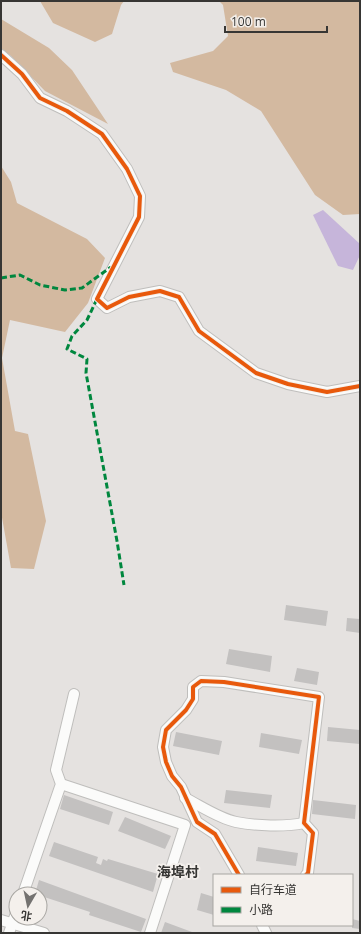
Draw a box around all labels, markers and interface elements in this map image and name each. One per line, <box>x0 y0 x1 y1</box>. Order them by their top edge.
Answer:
scale bar <box>225 8 327 34</box>
text: 100 m <box>231 13 266 30</box>
district label: 海埠村 <box>157 862 199 881</box>
legend <box>213 874 353 926</box>
text: 自行车道 <box>249 881 297 898</box>
north arrow <box>8 886 48 926</box>
text: 小路 <box>249 901 273 918</box>
text: 北 <box>20 908 33 925</box>

